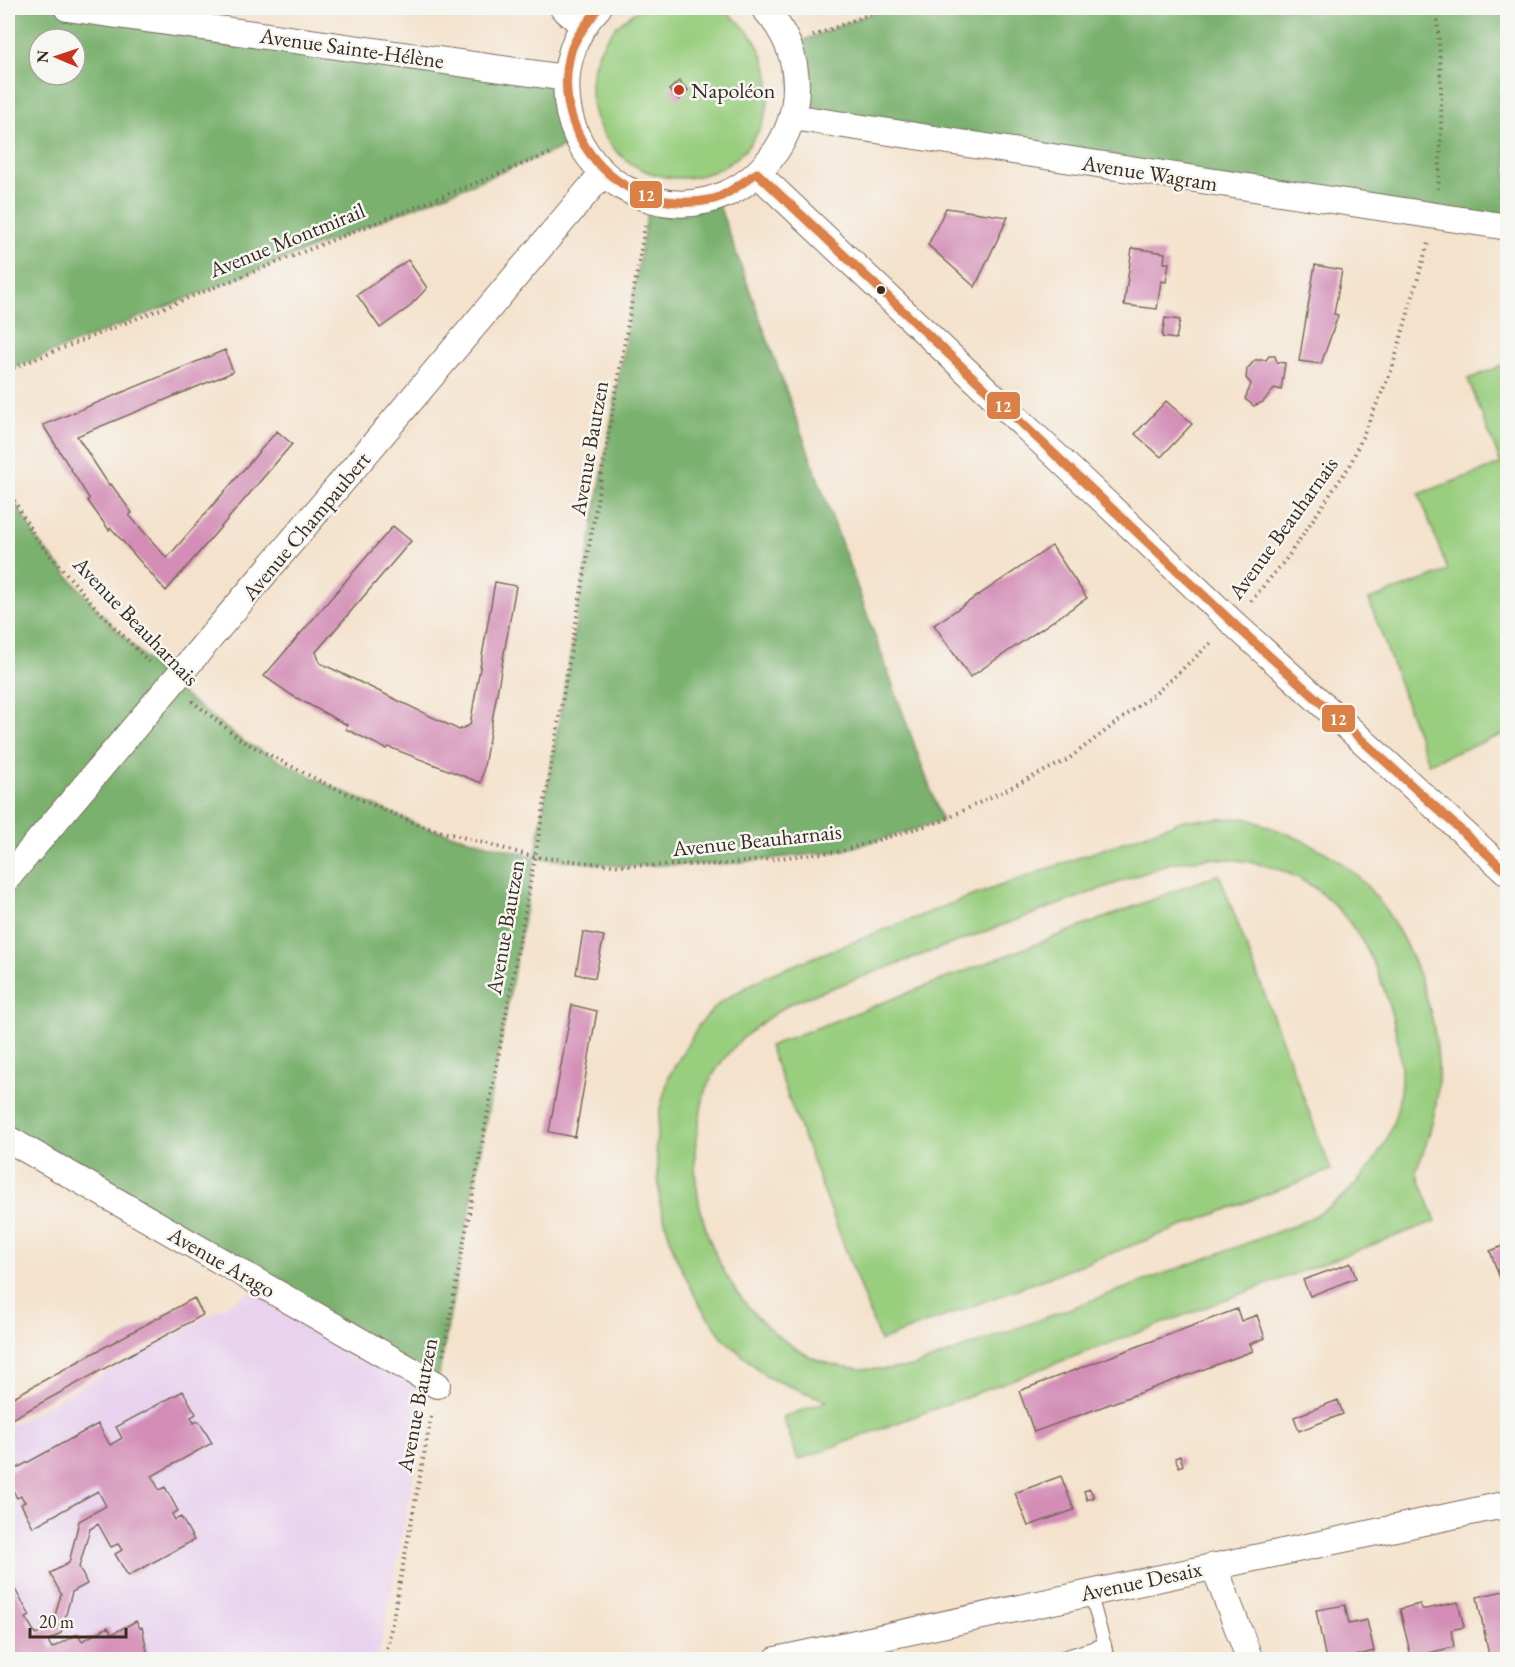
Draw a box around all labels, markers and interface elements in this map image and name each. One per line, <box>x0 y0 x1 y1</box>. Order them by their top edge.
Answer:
street label: Avenue Sainte-Hélène <box>257 21 446 75</box>
north arrow <box>27 27 87 87</box>
text: N <box>32 50 53 63</box>
place label: Napoléon <box>691 76 776 105</box>
marker: Napoléon <box>672 83 686 97</box>
street label: Avenue Wagram <box>1079 148 1220 198</box>
line badge: 12 <box>629 180 663 209</box>
text: 12 <box>638 185 655 206</box>
street label: Avenue Montmirail <box>204 196 369 285</box>
unlabelled marker <box>875 284 887 296</box>
street label: Avenue Bautzen <box>563 378 615 519</box>
line badge: 12 <box>986 391 1021 420</box>
text: 12 <box>995 396 1012 417</box>
street label: Avenue Champaubert <box>235 445 377 607</box>
street label: Avenue Beauharnais <box>1221 451 1345 606</box>
street label: Avenue Beauharnais <box>66 549 205 692</box>
line badge: 12 <box>1321 704 1356 733</box>
text: 12 <box>1330 709 1347 730</box>
street label: Avenue Beauharnais <box>670 817 843 863</box>
street label: Avenue Bautzen <box>479 857 531 998</box>
street label: Avenue Arago <box>162 1219 281 1304</box>
street label: Avenue Bautzen <box>390 1335 444 1476</box>
street label: Avenue Desaix <box>1077 1554 1205 1608</box>
scale bar <box>30 1601 126 1639</box>
text: 20 m <box>39 1610 74 1633</box>

